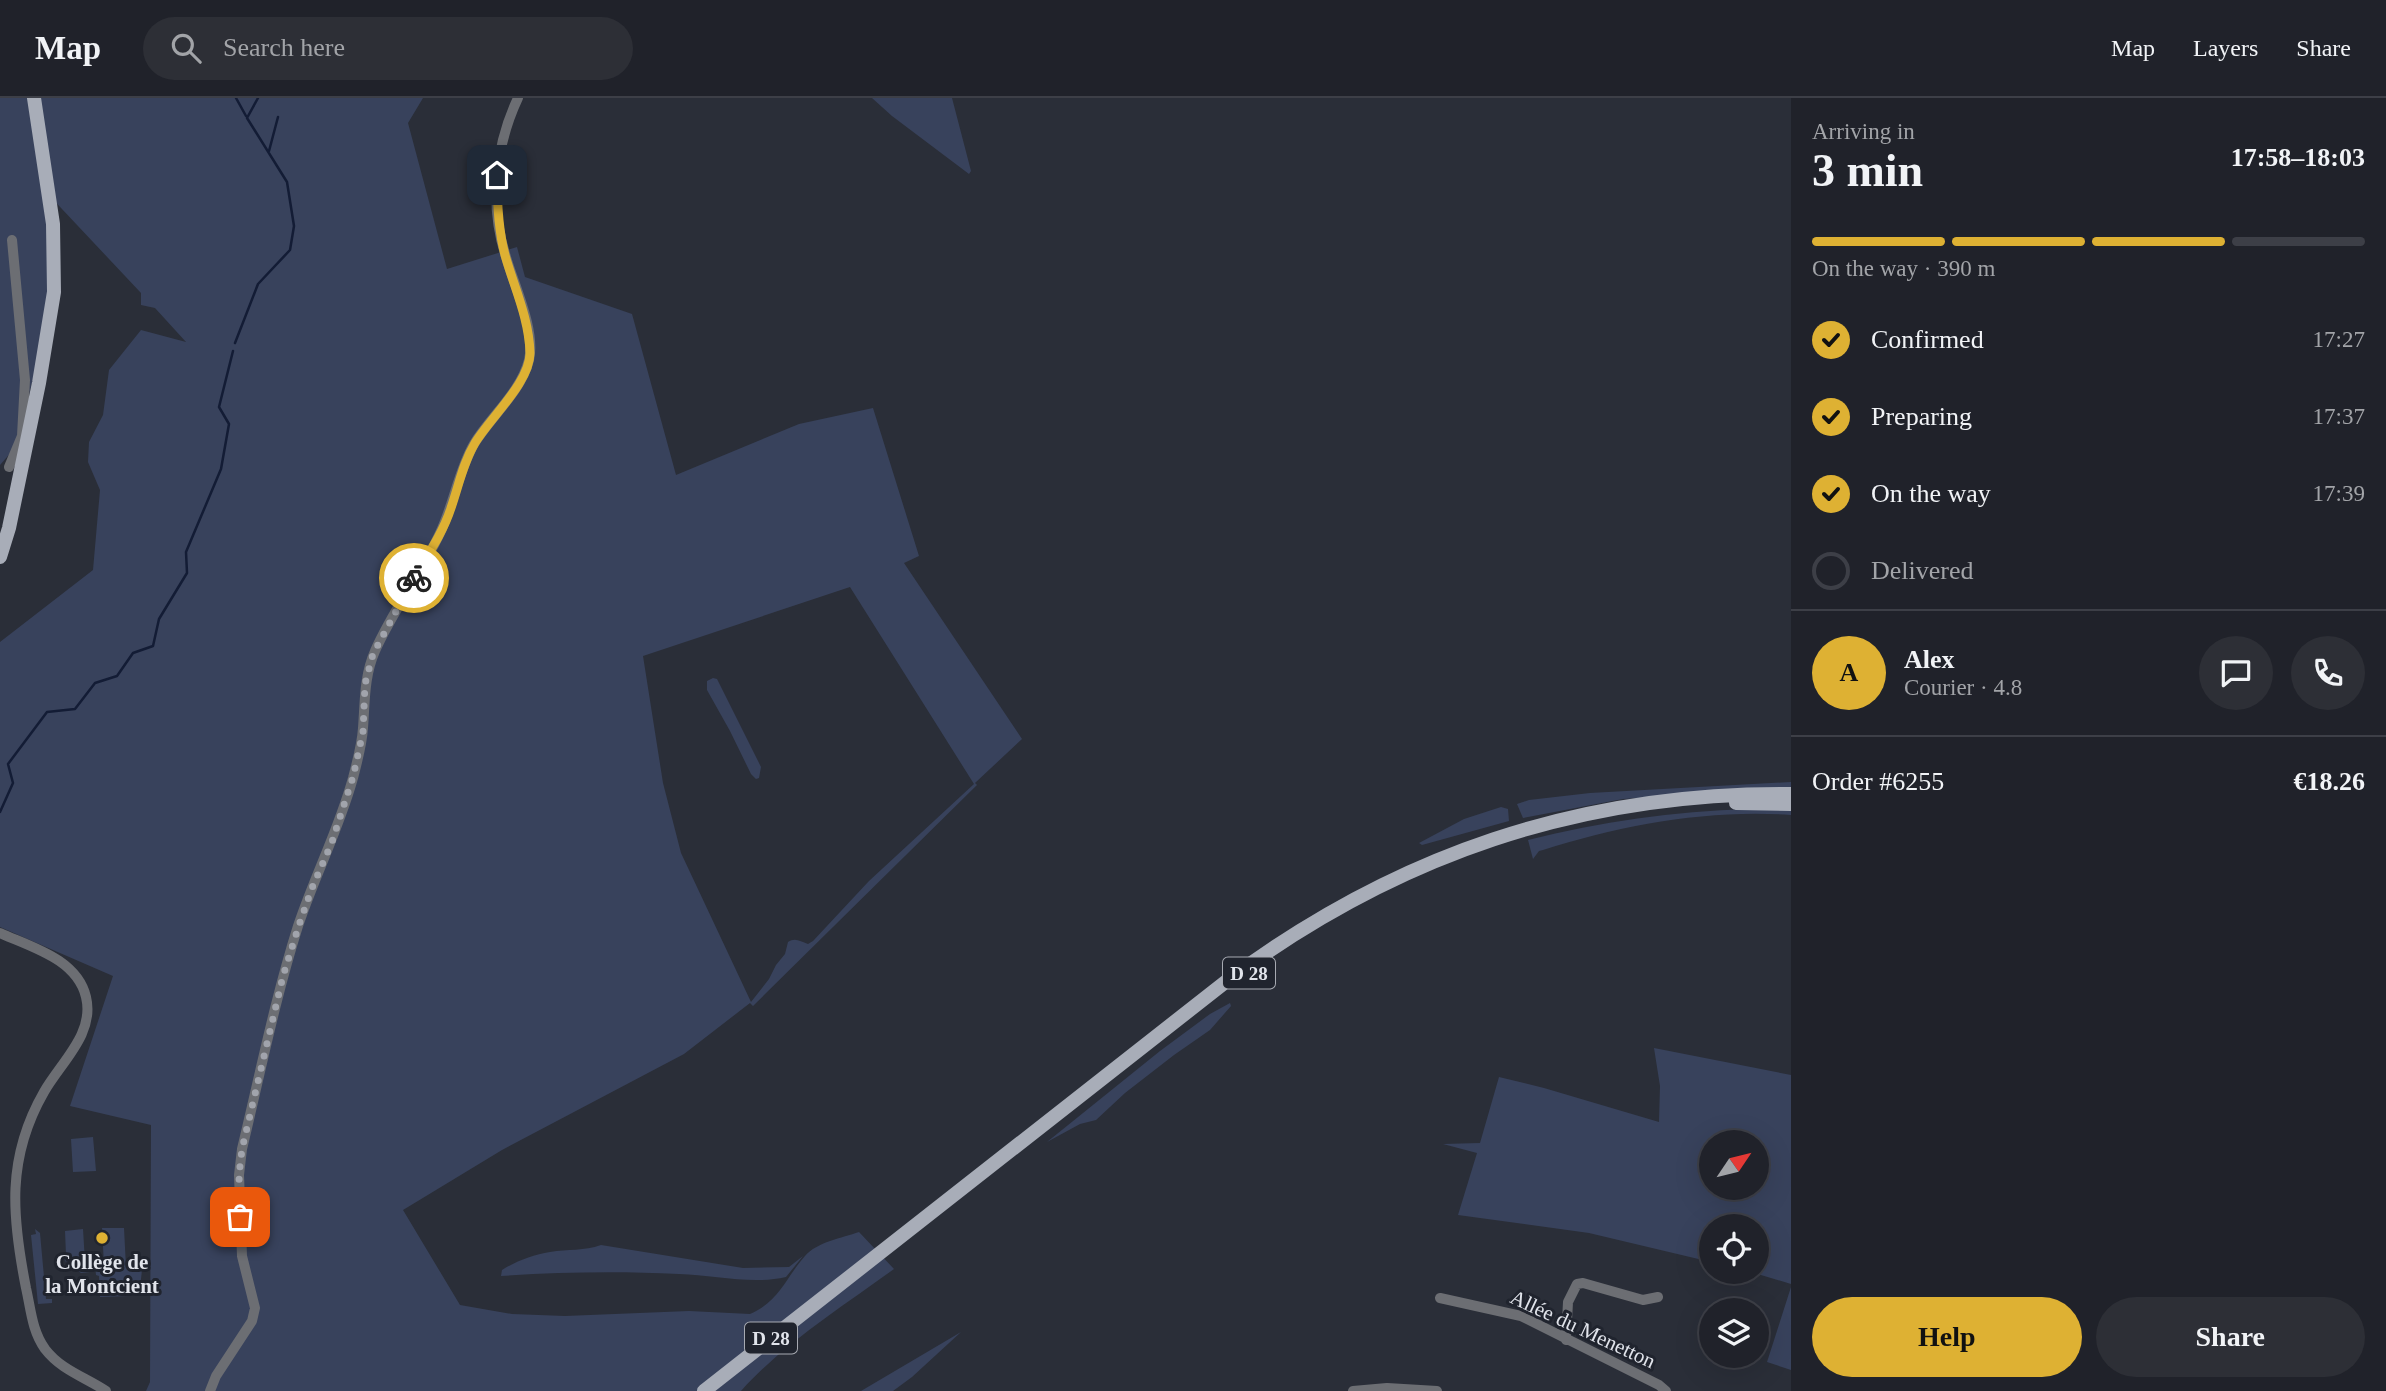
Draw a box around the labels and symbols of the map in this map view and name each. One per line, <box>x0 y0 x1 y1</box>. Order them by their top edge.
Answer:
pin <box>467 145 527 205</box>
courier <box>379 543 449 613</box>
road number: D 28 <box>1223 958 1275 988</box>
north arrow <box>1699 1130 1769 1200</box>
pin <box>210 1187 270 1247</box>
marker: Collège de la Montcient <box>94 1230 110 1246</box>
place label: Collège de la Montcient <box>45 1250 159 1298</box>
street label: Allée du Menetton <box>1507 1285 1660 1373</box>
road number: D 28 <box>745 1322 797 1354</box>

